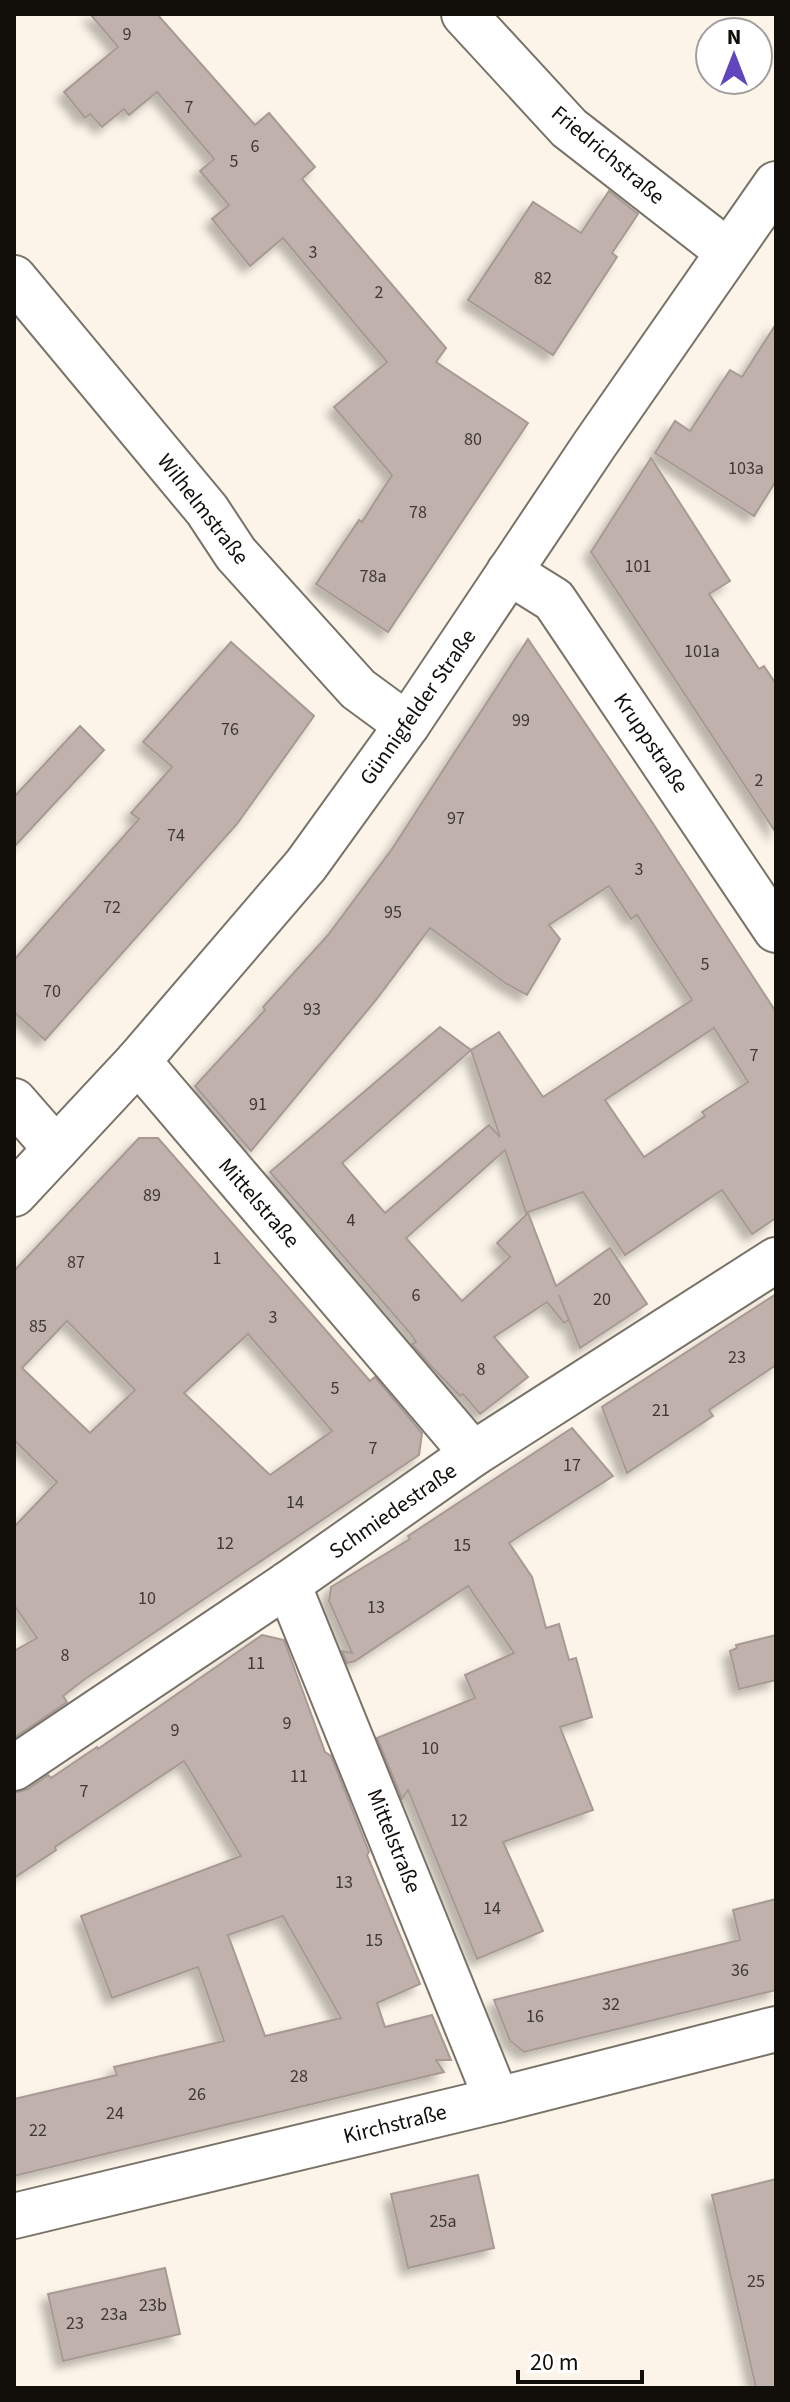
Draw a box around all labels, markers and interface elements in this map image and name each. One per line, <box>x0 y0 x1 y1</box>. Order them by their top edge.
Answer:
north arrow <box>694 16 774 96</box>
text: N <box>727 21 741 53</box>
house number: 9 <box>123 22 132 47</box>
house number: 7 <box>185 95 194 120</box>
street label: Friedrichstraße <box>544 98 672 212</box>
house number: 6 <box>251 134 260 159</box>
house number: 5 <box>230 149 239 174</box>
house number: 3 <box>309 240 318 265</box>
house number: 82 <box>534 266 552 291</box>
house number: 2 <box>375 280 384 305</box>
house number: 80 <box>464 427 482 452</box>
street label: Wilhelmstraße <box>149 447 257 571</box>
house number: 103a <box>728 456 764 481</box>
house number: 78 <box>409 500 427 525</box>
house number: 101 <box>625 554 651 579</box>
house number: 78a <box>360 564 386 589</box>
street label: Günnigfelder Straße <box>352 622 484 792</box>
house number: 101a <box>684 639 720 664</box>
street label: Kruppstraße <box>606 686 696 800</box>
house number: 99 <box>512 708 530 733</box>
house number: 76 <box>221 717 239 742</box>
house number: 2 <box>755 768 764 793</box>
house number: 97 <box>447 806 465 831</box>
house number: 74 <box>167 823 185 848</box>
house number: 3 <box>635 857 644 882</box>
house number: 72 <box>103 895 121 920</box>
house number: 95 <box>384 900 402 925</box>
house number: 5 <box>701 952 710 977</box>
house number: 70 <box>43 979 61 1004</box>
house number: 93 <box>303 997 321 1022</box>
house number: 7 <box>750 1043 759 1068</box>
house number: 91 <box>249 1092 267 1117</box>
street label: Mittelstraße <box>211 1151 307 1255</box>
house number: 89 <box>143 1183 161 1208</box>
house number: 4 <box>347 1208 356 1233</box>
house number: 1 <box>213 1246 221 1271</box>
house number: 87 <box>67 1250 85 1275</box>
house number: 6 <box>412 1283 421 1308</box>
house number: 20 <box>593 1287 611 1312</box>
house number: 3 <box>269 1305 278 1330</box>
house number: 85 <box>29 1314 47 1339</box>
house number: 23 <box>728 1345 746 1370</box>
house number: 8 <box>477 1357 486 1382</box>
house number: 5 <box>331 1376 340 1401</box>
house number: 21 <box>652 1398 670 1423</box>
house number: 7 <box>369 1436 378 1461</box>
house number: 17 <box>563 1453 581 1478</box>
street label: Schmiedestraße <box>323 1455 463 1567</box>
house number: 14 <box>286 1490 304 1515</box>
house number: 12 <box>216 1531 234 1556</box>
house number: 15 <box>453 1533 471 1558</box>
house number: 10 <box>138 1586 156 1611</box>
house number: 13 <box>367 1595 385 1620</box>
house number: 8 <box>61 1643 70 1668</box>
house number: 11 <box>247 1651 265 1676</box>
house number: 9 <box>283 1711 292 1736</box>
house number: 9 <box>171 1718 180 1743</box>
house number: 10 <box>421 1736 439 1761</box>
house number: 11 <box>290 1764 308 1789</box>
house number: 7 <box>80 1779 89 1804</box>
street label: Mittelstraße <box>359 1784 429 1898</box>
house number: 12 <box>450 1808 468 1833</box>
house number: 13 <box>335 1870 353 1895</box>
house number: 14 <box>483 1896 501 1921</box>
house number: 15 <box>365 1928 383 1953</box>
house number: 36 <box>731 1958 749 1983</box>
house number: 32 <box>602 1992 620 2017</box>
house number: 16 <box>526 2004 544 2029</box>
house number: 28 <box>290 2064 308 2089</box>
house number: 26 <box>188 2082 206 2107</box>
street label: Kirchstraße <box>340 2096 450 2152</box>
house number: 24 <box>106 2101 124 2126</box>
house number: 22 <box>29 2118 47 2143</box>
house number: 25a <box>430 2209 456 2234</box>
house number: 25 <box>747 2269 765 2294</box>
house number: 23b <box>139 2293 167 2318</box>
house number: 23a <box>101 2302 127 2327</box>
house number: 23 <box>66 2311 84 2336</box>
scale bar <box>518 2334 642 2384</box>
text: 20 m <box>530 2345 579 2380</box>

